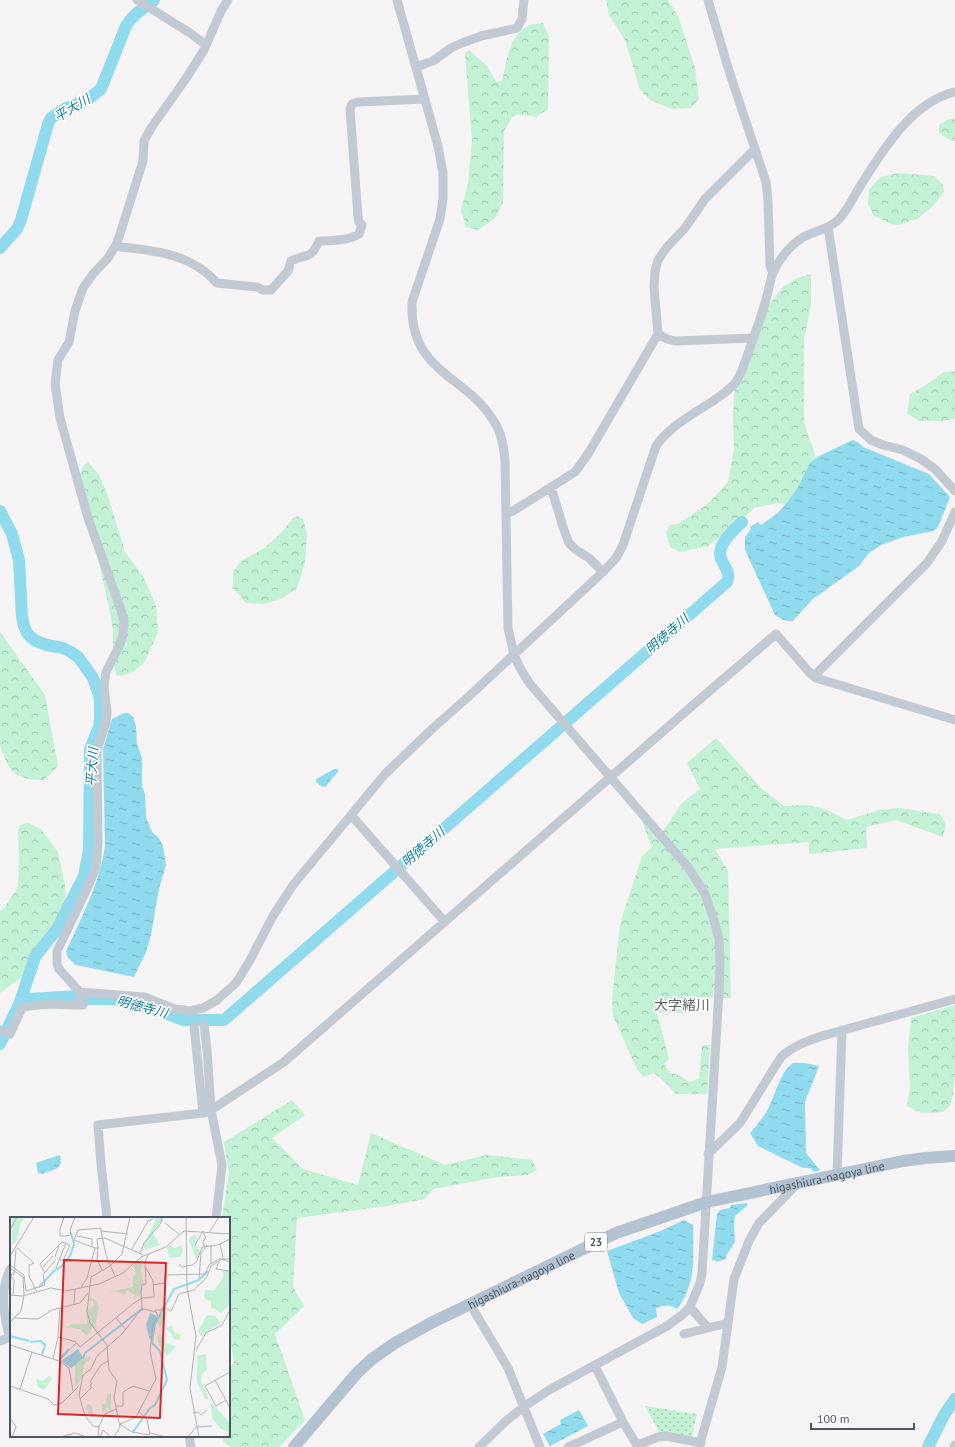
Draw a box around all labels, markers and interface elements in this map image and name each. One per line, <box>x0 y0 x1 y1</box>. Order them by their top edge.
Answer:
water label: 平大川 <box>51 90 95 125</box>
water label: 明徳寺川 <box>642 609 694 657</box>
water label: 平大川 <box>82 745 102 787</box>
water label: 明徳寺川 <box>398 822 450 870</box>
water label: 明徳寺川 <box>115 992 171 1022</box>
district label: 大字緒川 <box>654 996 710 1014</box>
street label: higashiura-nagoya line <box>768 1158 886 1196</box>
inset map <box>10 1217 230 1437</box>
road number: 23 <box>585 1233 607 1251</box>
street label: higashiura-nagoya line <box>465 1247 577 1312</box>
scale bar <box>811 1405 914 1431</box>
text: 100 m <box>817 1411 850 1426</box>

